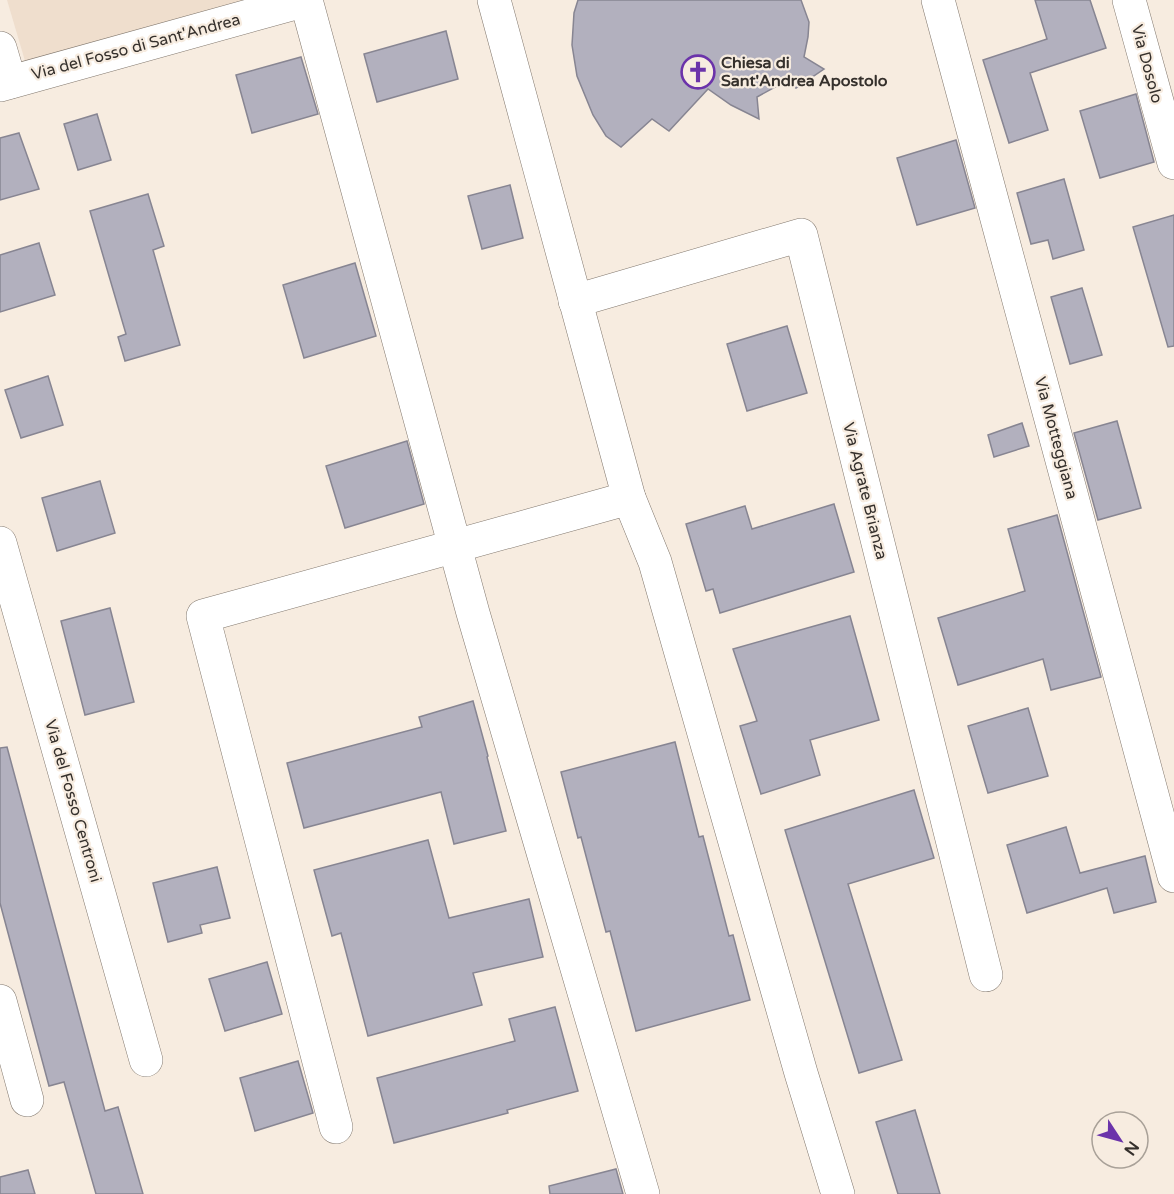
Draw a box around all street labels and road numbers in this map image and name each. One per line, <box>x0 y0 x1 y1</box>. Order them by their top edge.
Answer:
street label: Via del Fosso di Sant'Andrea <box>29 9 243 85</box>
street label: Via Dosolo <box>1127 22 1167 106</box>
street label: Via Motteggiana <box>1030 375 1082 501</box>
street label: Via Agrate Brianza <box>838 420 892 562</box>
street label: Via del Fosso Centroni <box>40 717 106 885</box>

